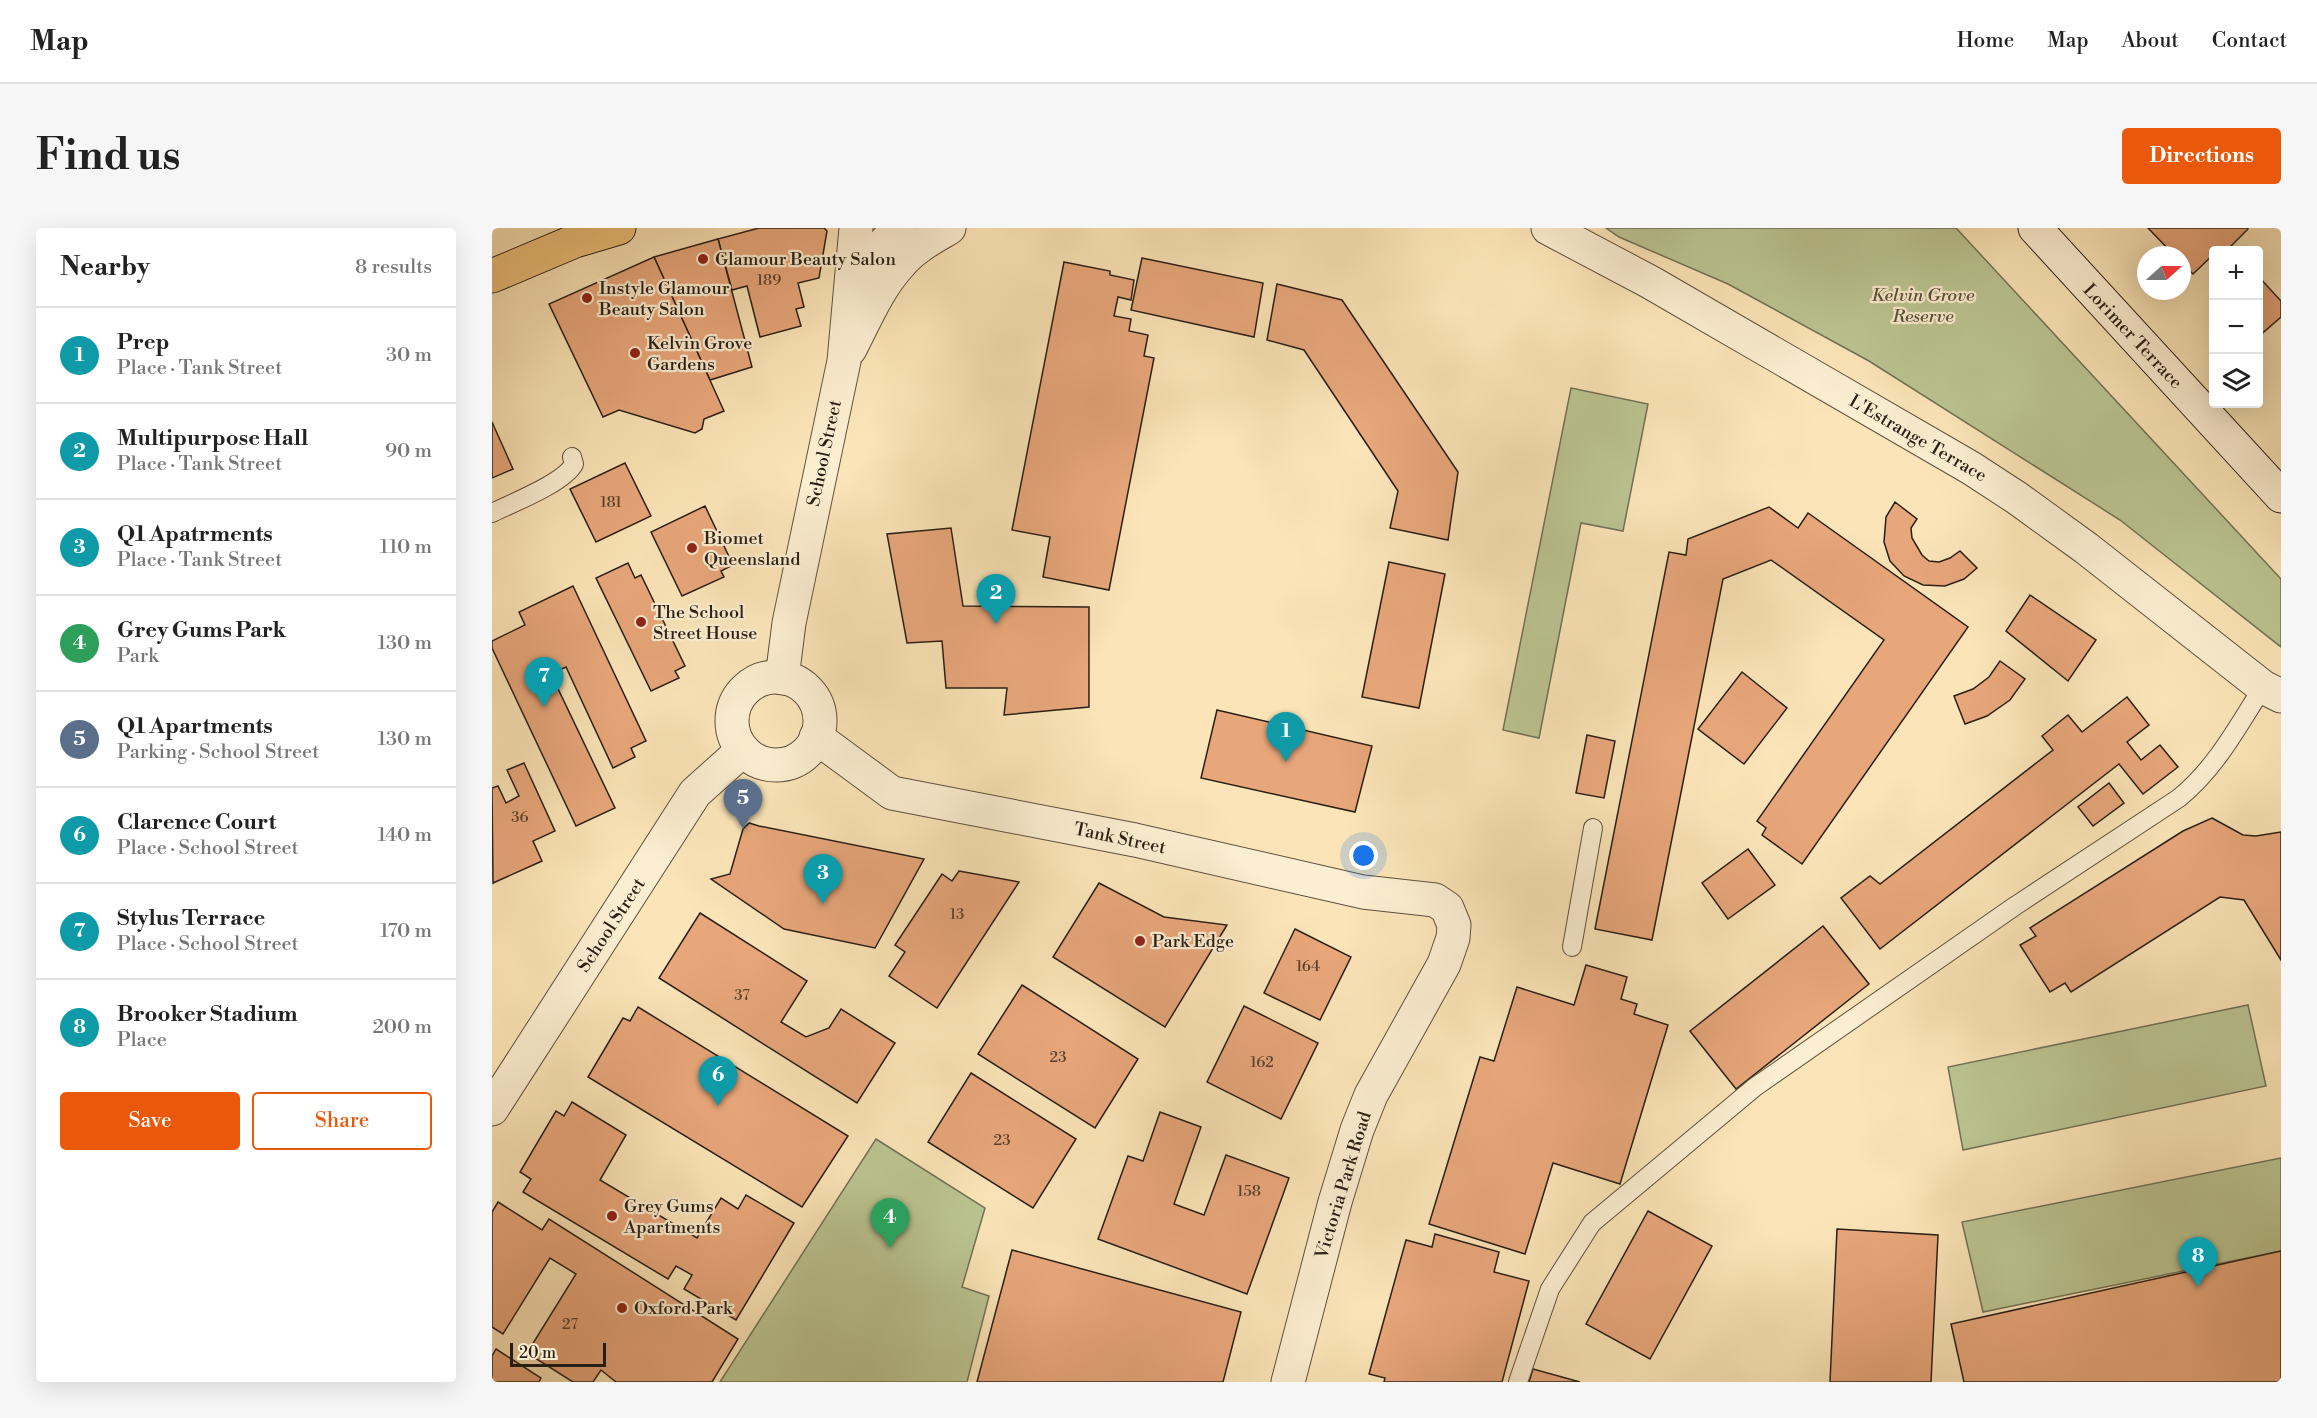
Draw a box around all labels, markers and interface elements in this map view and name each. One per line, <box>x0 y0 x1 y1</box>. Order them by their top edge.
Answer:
text: Map <box>30 24 89 59</box>
text: Home <box>1957 28 2014 54</box>
text: Map <box>2047 28 2089 54</box>
text: About <box>2122 28 2179 54</box>
text: Contact <box>2212 28 2287 54</box>
button: Directions <box>2122 128 2281 184</box>
text: Find us <box>36 130 180 183</box>
north arrow <box>2137 246 2191 300</box>
map controls <box>2209 246 2263 408</box>
button: + <box>2209 246 2263 300</box>
place label: Glamour Beauty Salon <box>715 248 896 271</box>
text: Nearby <box>60 251 150 283</box>
marker: Glamour Beauty Salon <box>696 252 710 266</box>
text: 8 results <box>355 255 432 280</box>
house number: 189 <box>757 271 781 290</box>
place label: Instyle Glamour Beauty Salon <box>598 277 730 321</box>
street label: Lorimer Terrace <box>2078 279 2187 394</box>
park label: Kelvin Grove Reserve <box>1872 284 1975 328</box>
marker: Instyle Glamour Beauty Salon <box>580 291 594 305</box>
button: − <box>2209 300 2263 354</box>
text: Prep <box>117 329 170 356</box>
place label: Kelvin Grove Gardens <box>647 332 752 376</box>
text: 1 <box>75 343 84 368</box>
text: 30 m <box>386 343 432 368</box>
marker: Kelvin Grove Gardens <box>628 346 642 360</box>
button: layers <box>2209 354 2263 408</box>
text: Place · Tank Street <box>117 356 282 381</box>
street label: L'Estrange Terrace <box>1845 390 1991 487</box>
street label: School Street <box>802 397 847 508</box>
text: Multipurpose Hall <box>117 425 308 452</box>
text: 2 <box>73 439 86 464</box>
text: 90 m <box>385 439 432 464</box>
text: Place · Tank Street <box>117 452 282 477</box>
house number: 181 <box>600 493 622 512</box>
text: Q1 Apatrments <box>117 521 273 548</box>
place label: Biomet Queensland <box>703 527 801 571</box>
text: 3 <box>73 535 86 560</box>
text: 110 m <box>380 535 432 560</box>
marker: Biomet Queensland <box>685 541 699 555</box>
text: Place · Tank Street <box>117 548 282 573</box>
pin: 2 <box>976 574 1016 624</box>
place label: The School Street House <box>653 601 757 645</box>
marker: The School Street House <box>634 615 648 629</box>
text: Grey Gums Park <box>117 617 286 644</box>
text: 4 <box>73 631 86 656</box>
text: 130 m <box>377 631 432 656</box>
text: Park <box>117 644 159 669</box>
pin: 7 <box>524 658 564 707</box>
pin: 1 <box>1266 712 1306 762</box>
text: Q1 Apartments <box>117 713 273 740</box>
text: 5 <box>73 727 86 752</box>
text: 130 m <box>377 727 432 752</box>
text: Parking · School Street <box>117 740 319 765</box>
pin: 5 <box>724 780 762 829</box>
house number: 36 <box>511 808 529 827</box>
text: Clarence Court <box>117 809 276 836</box>
street label: Tank Street <box>1072 818 1169 860</box>
text: 6 <box>73 823 86 848</box>
text: 140 m <box>377 823 432 848</box>
text: Place · School Street <box>117 836 299 861</box>
your location <box>1349 841 1378 870</box>
pin: 3 <box>804 854 842 904</box>
street label: School Street <box>572 873 651 977</box>
text: Stylus Terrace <box>117 905 265 932</box>
house number: 13 <box>950 905 964 924</box>
text: 7 <box>74 919 85 944</box>
text: 170 m <box>380 919 432 944</box>
place label: Park Edge <box>1152 930 1234 953</box>
text: Place · School Street <box>117 932 299 957</box>
marker: Park Edge <box>1133 934 1147 948</box>
house number: 164 <box>1296 957 1320 976</box>
house number: 37 <box>734 986 750 1005</box>
text: Brooker Stadium <box>117 1001 298 1028</box>
text: 8 <box>73 1015 86 1040</box>
text: 200 m <box>372 1015 432 1040</box>
text: Place <box>117 1028 167 1053</box>
house number: 23 <box>1050 1048 1066 1067</box>
house number: 162 <box>1250 1053 1274 1072</box>
pin: 6 <box>698 1056 738 1106</box>
button: Save <box>60 1092 240 1150</box>
button: Share <box>252 1092 432 1150</box>
street label: Victoria Park Road <box>1310 1108 1377 1263</box>
house number: 23 <box>994 1131 1010 1150</box>
house number: 158 <box>1237 1182 1261 1201</box>
place label: Grey Gums Apartments <box>623 1195 720 1239</box>
pin: 4 <box>870 1198 910 1248</box>
marker: Grey Gums Apartments <box>605 1209 619 1223</box>
pin: 8 <box>2178 1238 2218 1287</box>
place label: Oxford Park <box>634 1297 734 1320</box>
marker: Oxford Park <box>615 1301 629 1315</box>
house number: 27 <box>562 1315 578 1334</box>
scale bar <box>510 1340 606 1368</box>
text: 20 m <box>519 1343 556 1363</box>

